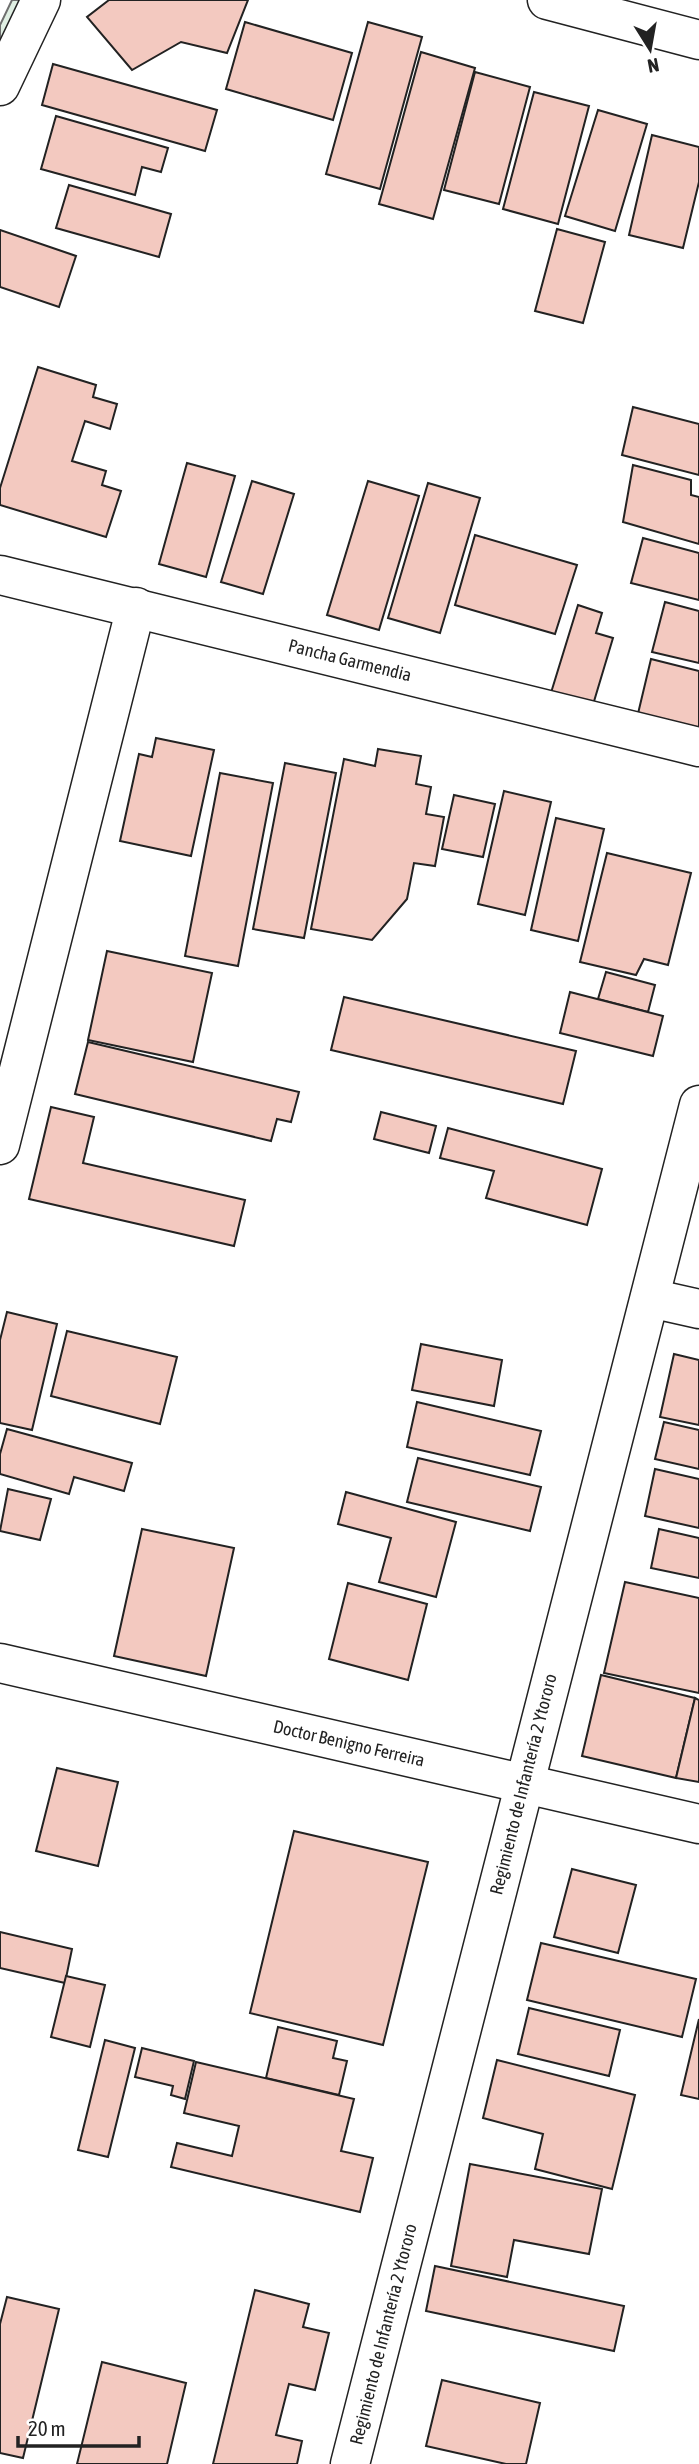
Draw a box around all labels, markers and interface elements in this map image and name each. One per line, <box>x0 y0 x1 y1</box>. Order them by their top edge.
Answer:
north arrow <box>615 14 685 84</box>
text: N <box>646 54 661 78</box>
street label: Pancha Garmendia <box>286 635 414 685</box>
street label: Regimiento de Infantería 2 Ytororo <box>485 1671 561 1897</box>
street label: Doctor Benigno Ferreira <box>271 1715 427 1771</box>
street label: Regimiento de Infantería 2 Ytororo <box>345 2221 421 2447</box>
scale bar <box>18 2404 138 2448</box>
text: 20 m <box>28 2416 66 2440</box>

